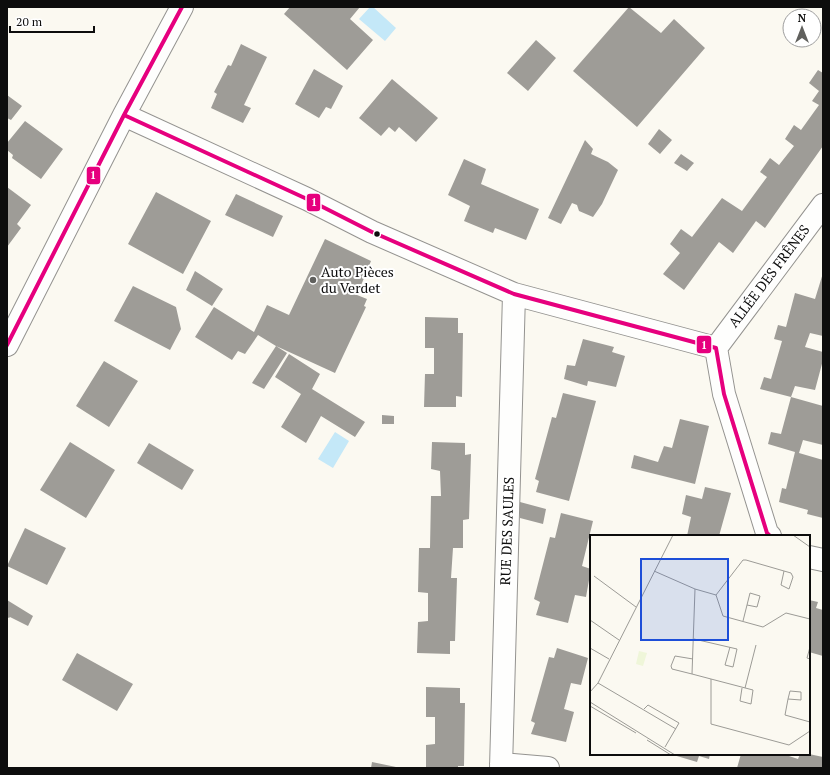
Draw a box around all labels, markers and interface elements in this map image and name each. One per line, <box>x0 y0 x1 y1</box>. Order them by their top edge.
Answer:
scale bar <box>10 8 94 34</box>
north arrow <box>782 8 822 48</box>
text: N <box>798 11 807 25</box>
text: 20 m <box>16 14 43 29</box>
line badge: 1 <box>86 166 101 185</box>
text: 1 <box>90 168 96 182</box>
line badge: 1 <box>306 193 321 212</box>
text: 1 <box>311 195 317 209</box>
street label: ALLÉE DES FRÊNES <box>724 220 814 331</box>
unlabelled marker <box>372 229 382 239</box>
place label: Auto Pièces du Verdet <box>321 262 394 297</box>
marker: Auto Pièces du Verdet <box>308 275 318 285</box>
line badge: 1 <box>696 335 712 354</box>
text: 1 <box>701 338 707 352</box>
street label: RUE DES SAULES <box>495 476 518 586</box>
inset map <box>590 535 810 755</box>

